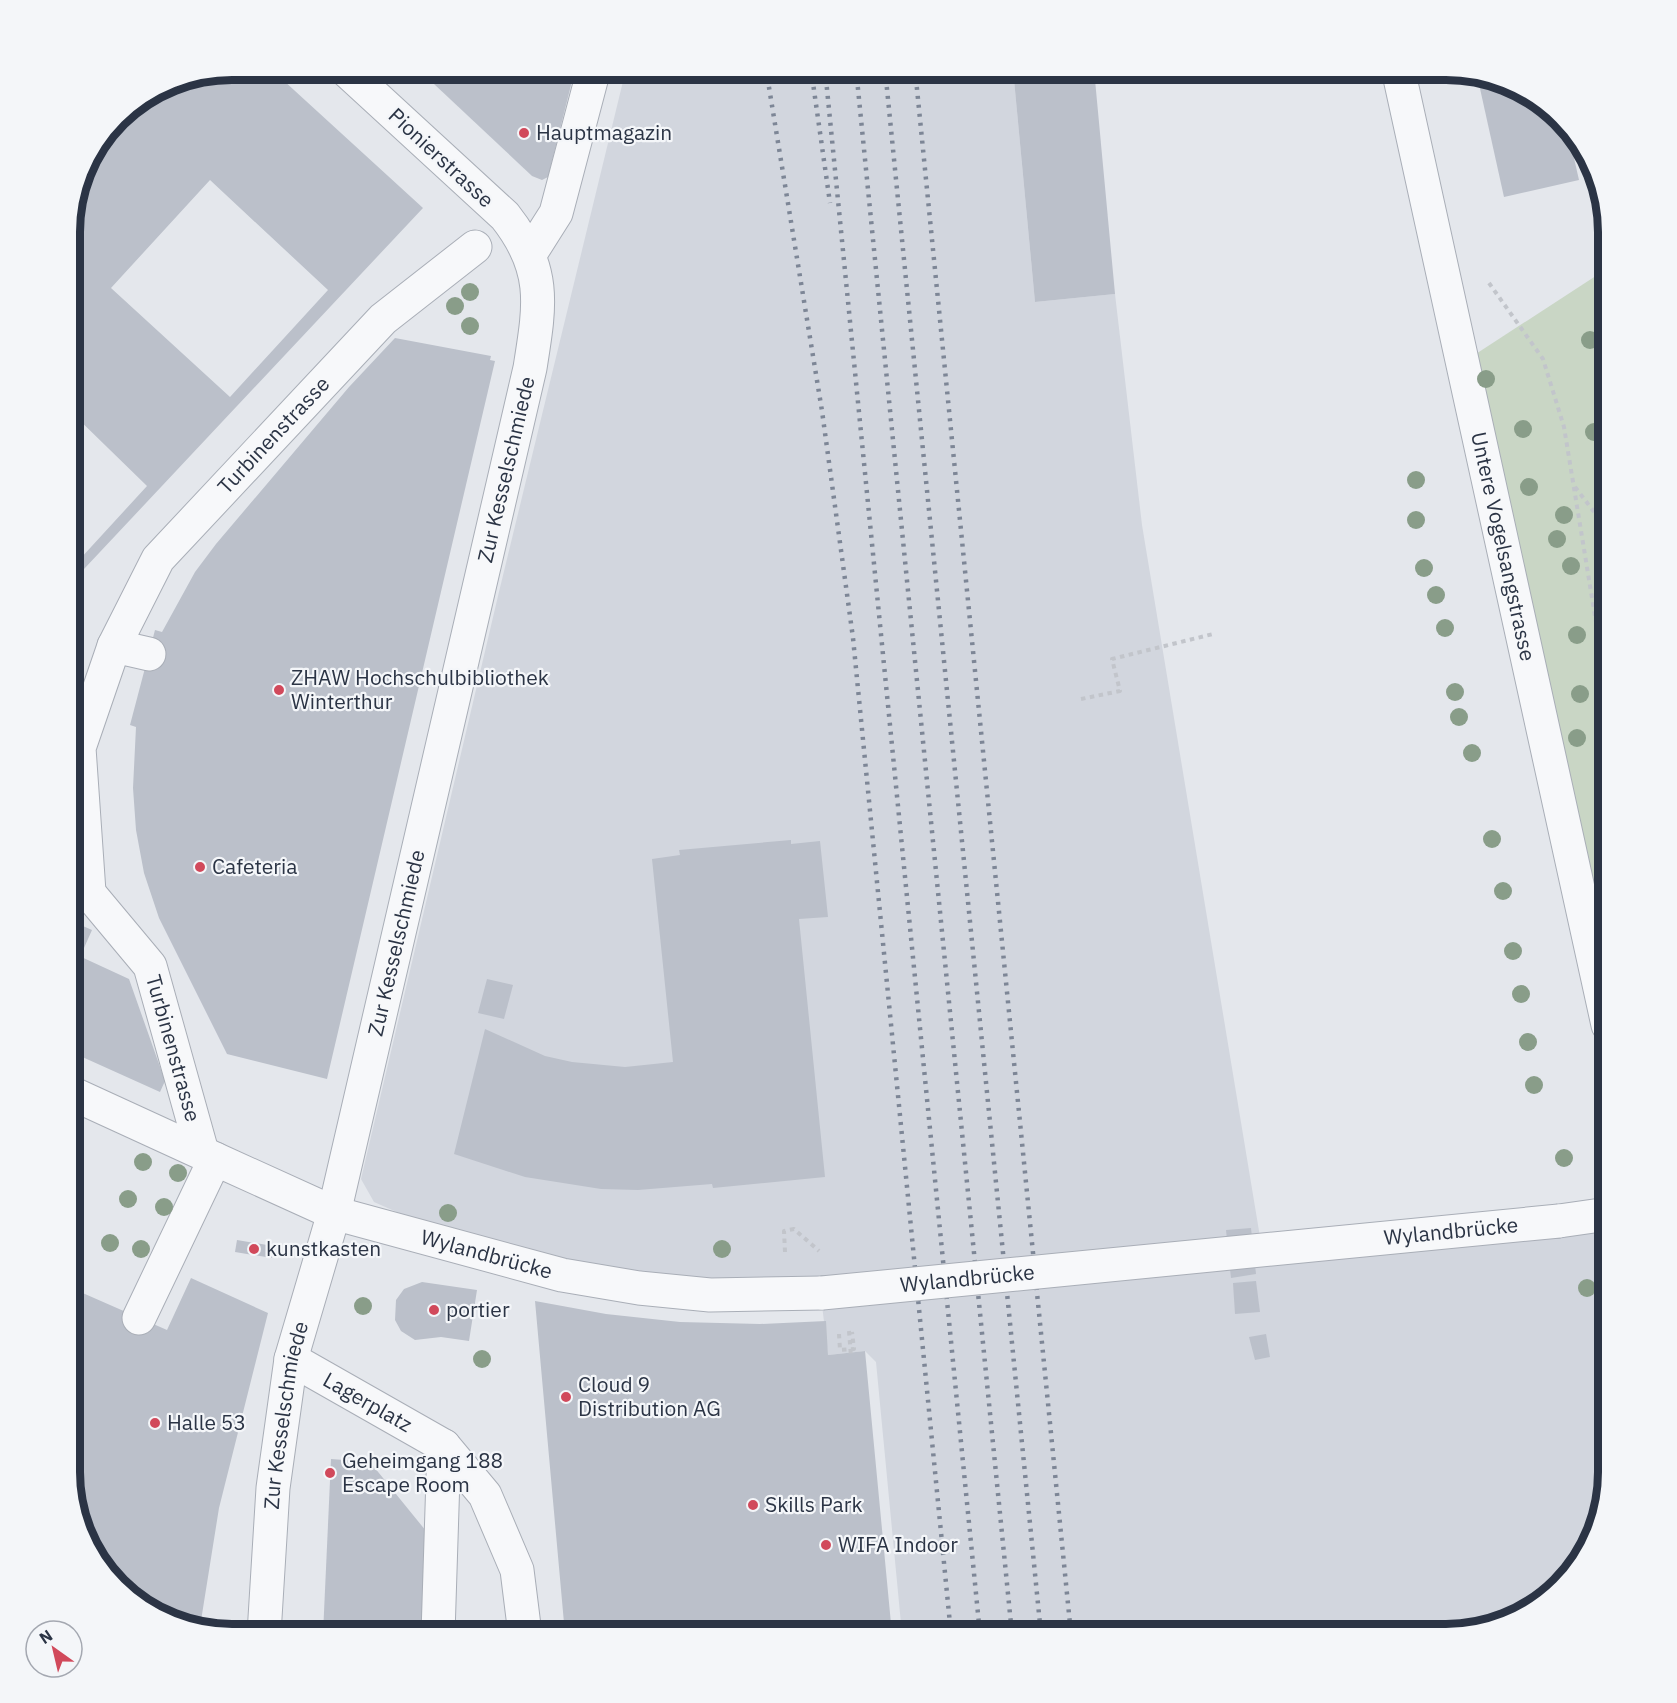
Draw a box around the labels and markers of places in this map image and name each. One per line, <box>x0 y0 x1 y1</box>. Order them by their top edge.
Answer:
place label: Hauptmagazin <box>536 118 672 146</box>
marker: Hauptmagazin <box>517 126 531 140</box>
place label: ZHAW Hochschulbibliothek Winterthur <box>291 663 549 715</box>
marker: ZHAW Hochschulbibliothek Winterthur <box>272 683 286 697</box>
place label: Cafeteria <box>212 852 298 880</box>
marker: Cafeteria <box>193 860 207 874</box>
place label: kunstkasten <box>266 1234 381 1262</box>
marker: kunstkasten <box>247 1242 261 1256</box>
place label: portier <box>446 1295 510 1323</box>
marker: portier <box>427 1303 441 1317</box>
place label: Cloud 9 Distribution AG <box>578 1370 721 1422</box>
marker: Cloud 9 Distribution AG <box>559 1390 573 1404</box>
place label: Halle 53 <box>167 1408 246 1436</box>
marker: Halle 53 <box>148 1416 162 1430</box>
place label: Geheimgang 188 Escape Room <box>342 1446 503 1498</box>
marker: Geheimgang 188 Escape Room <box>323 1466 337 1480</box>
place label: Skills Park <box>765 1490 863 1518</box>
marker: Skills Park <box>746 1498 760 1512</box>
place label: WIFA Indoor <box>838 1530 958 1558</box>
marker: WIFA Indoor <box>819 1538 833 1552</box>

